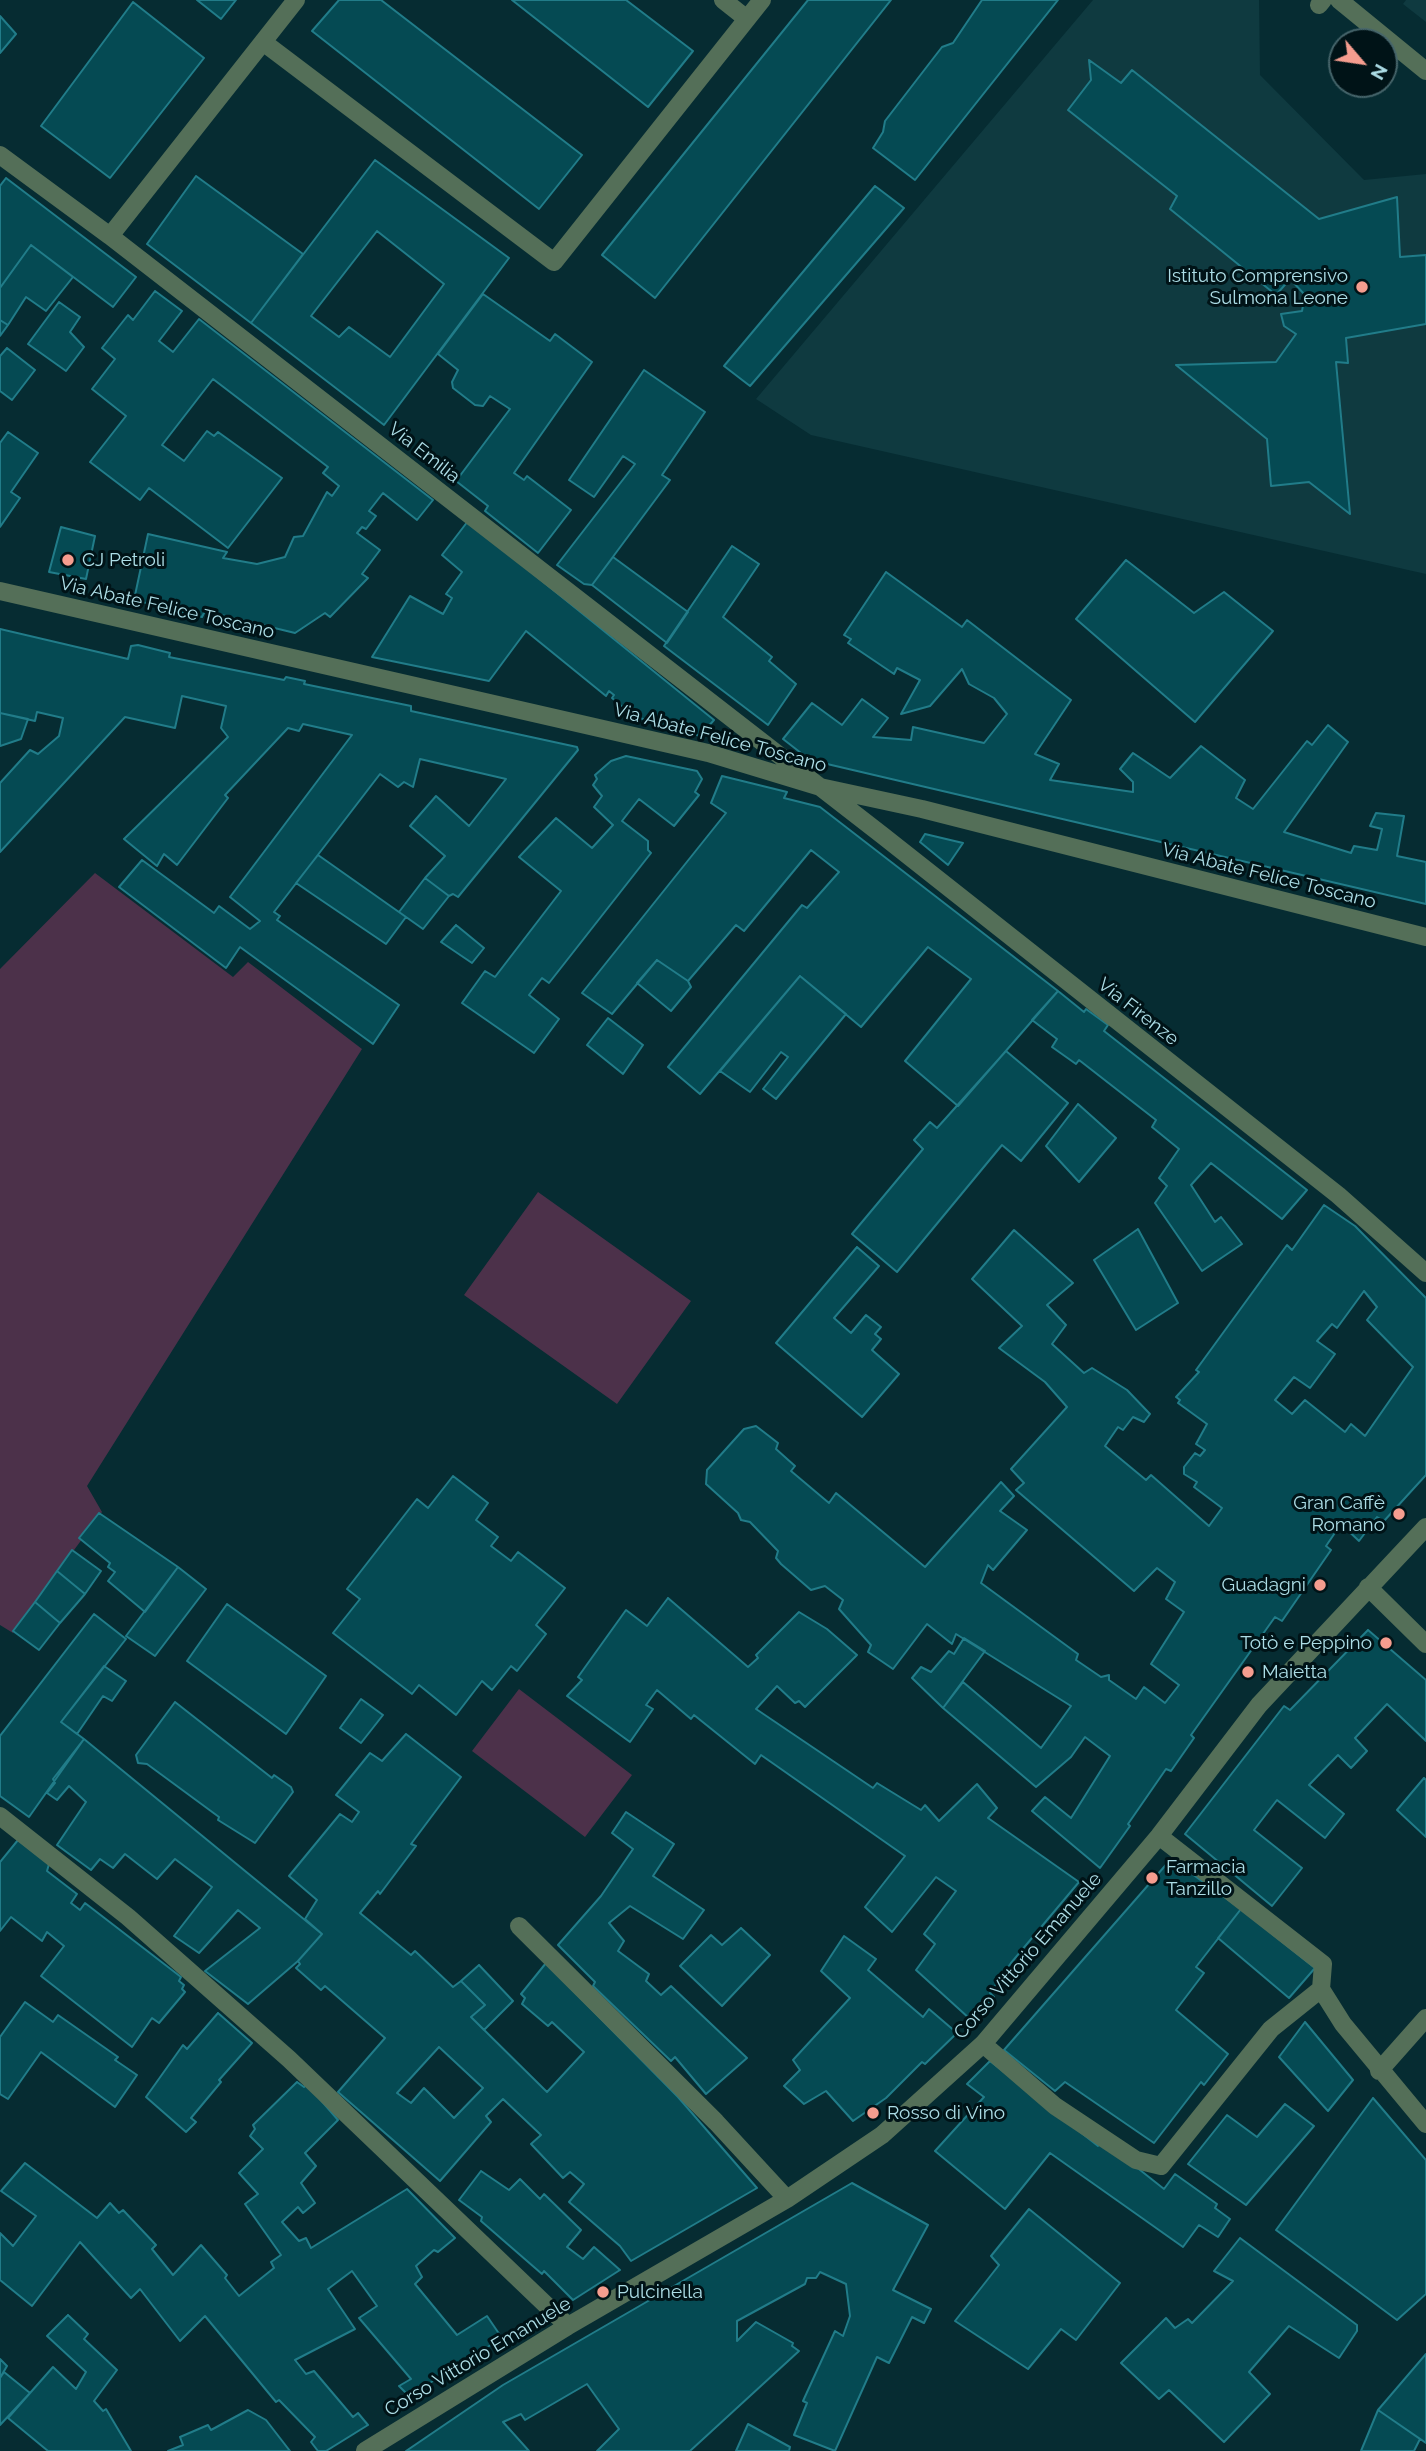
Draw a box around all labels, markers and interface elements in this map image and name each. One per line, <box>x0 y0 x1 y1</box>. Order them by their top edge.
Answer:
north arrow <box>1328 28 1398 98</box>
text: N <box>1366 61 1393 84</box>
place label: Istituto Comprensivo Sulmona Leone <box>1167 265 1348 309</box>
marker: Istituto Comprensivo Sulmona Leone <box>1354 279 1370 295</box>
street label: Via Emilia <box>383 418 465 488</box>
place label: CJ Petroli <box>82 549 165 571</box>
marker: CJ Petroli <box>60 552 76 568</box>
street label: Via Abate Felice Toscano <box>57 572 277 644</box>
street label: Via Abate Felice Toscano <box>611 699 829 777</box>
street label: Via Abate Felice Toscano <box>1160 838 1378 914</box>
street label: Via Firenze <box>1093 973 1183 1051</box>
place label: Gran Caffè Romano <box>1293 1492 1385 1536</box>
marker: Gran Caffè Romano <box>1391 1506 1407 1522</box>
place label: Guadagni <box>1222 1574 1306 1596</box>
marker: Guadagni <box>1312 1577 1328 1593</box>
place label: Totò e Peppino <box>1240 1632 1372 1654</box>
marker: Totò e Peppino <box>1378 1635 1394 1651</box>
place label: Maietta <box>1262 1661 1327 1683</box>
marker: Maietta <box>1240 1664 1256 1680</box>
place label: Farmacia Tanzillo <box>1166 1856 1246 1900</box>
street label: Corso Vittorio Emanuele <box>949 1868 1107 2044</box>
marker: Farmacia Tanzillo <box>1144 1870 1160 1886</box>
place label: Rosso di Vino <box>887 2102 1005 2124</box>
marker: Rosso di Vino <box>865 2105 881 2121</box>
place label: Pulcinella <box>617 2281 703 2303</box>
marker: Pulcinella <box>595 2284 611 2300</box>
street label: Corso Vittorio Emanuele <box>381 2292 575 2422</box>

